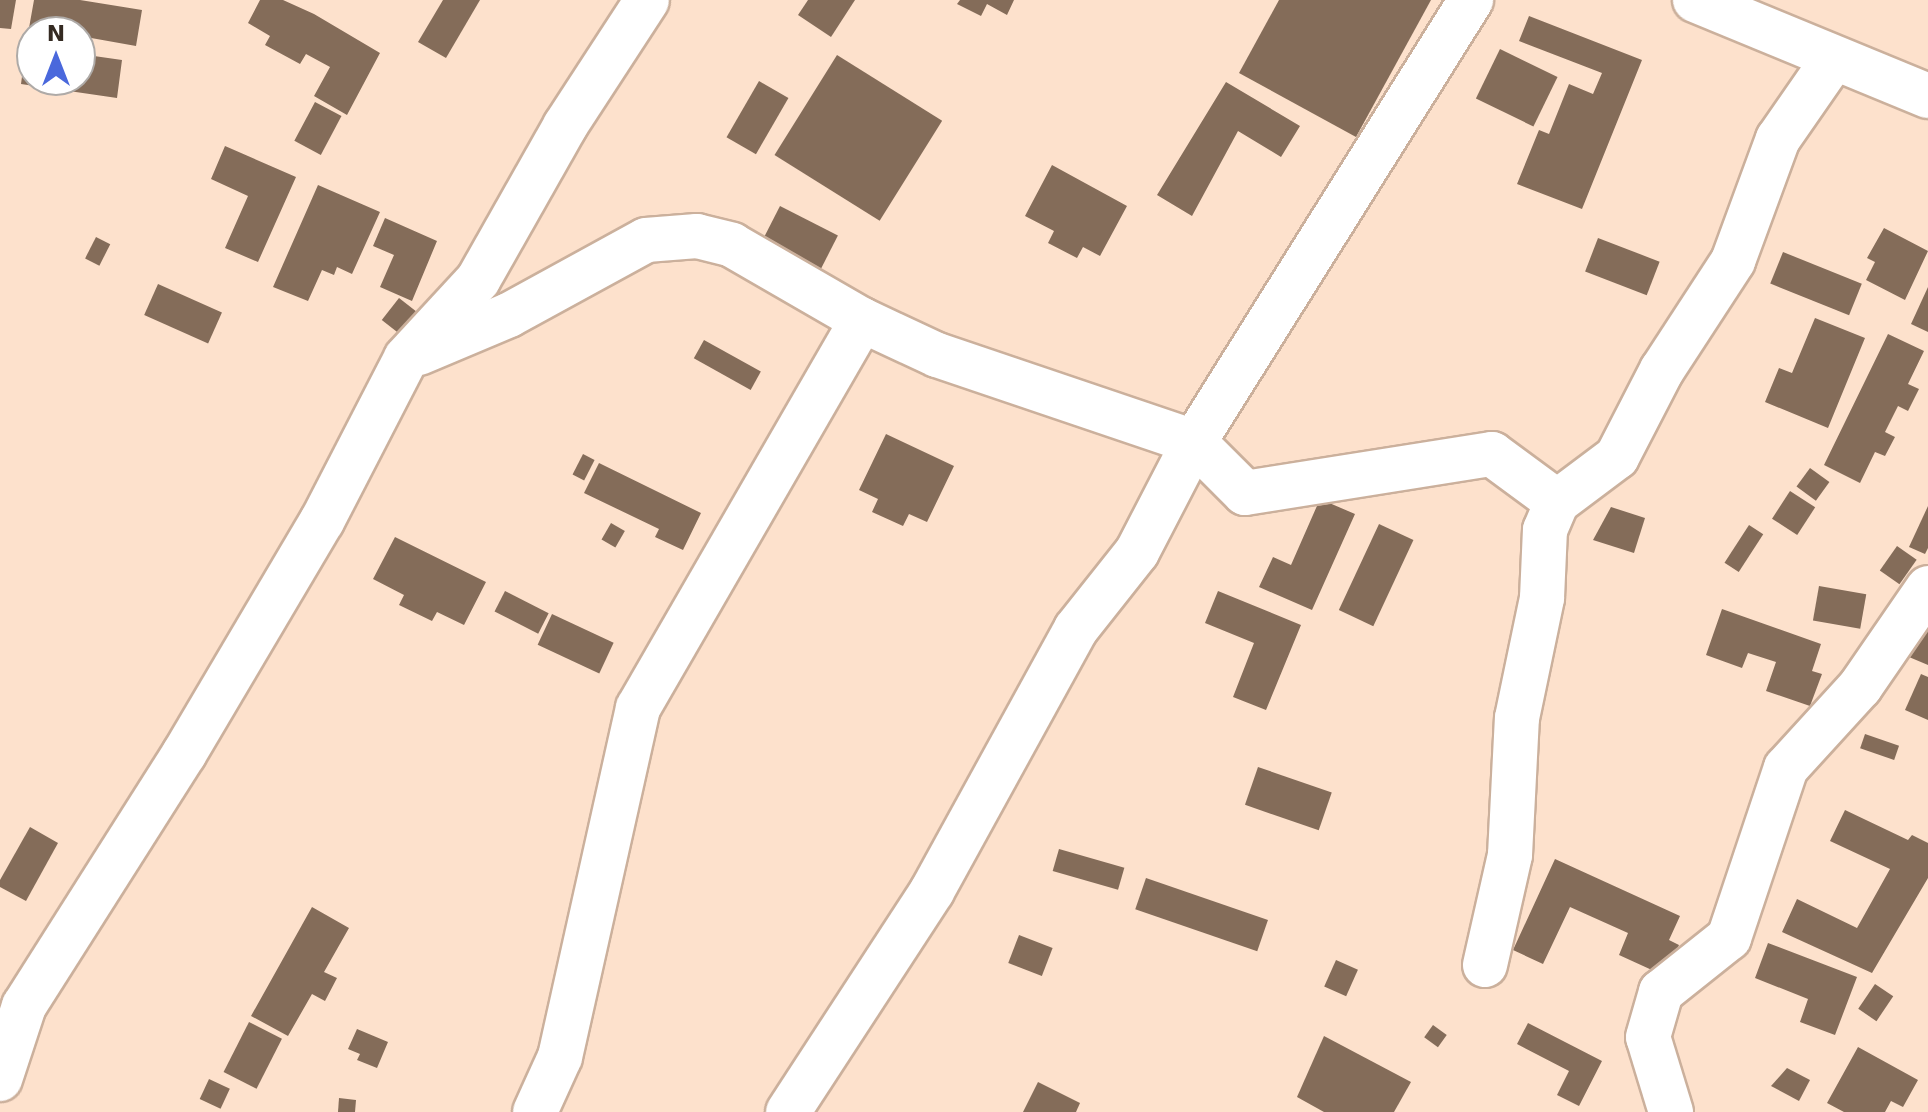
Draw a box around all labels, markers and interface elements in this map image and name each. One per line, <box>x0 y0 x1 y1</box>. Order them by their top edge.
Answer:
north arrow <box>16 16 96 96</box>
text: N <box>47 21 65 46</box>

